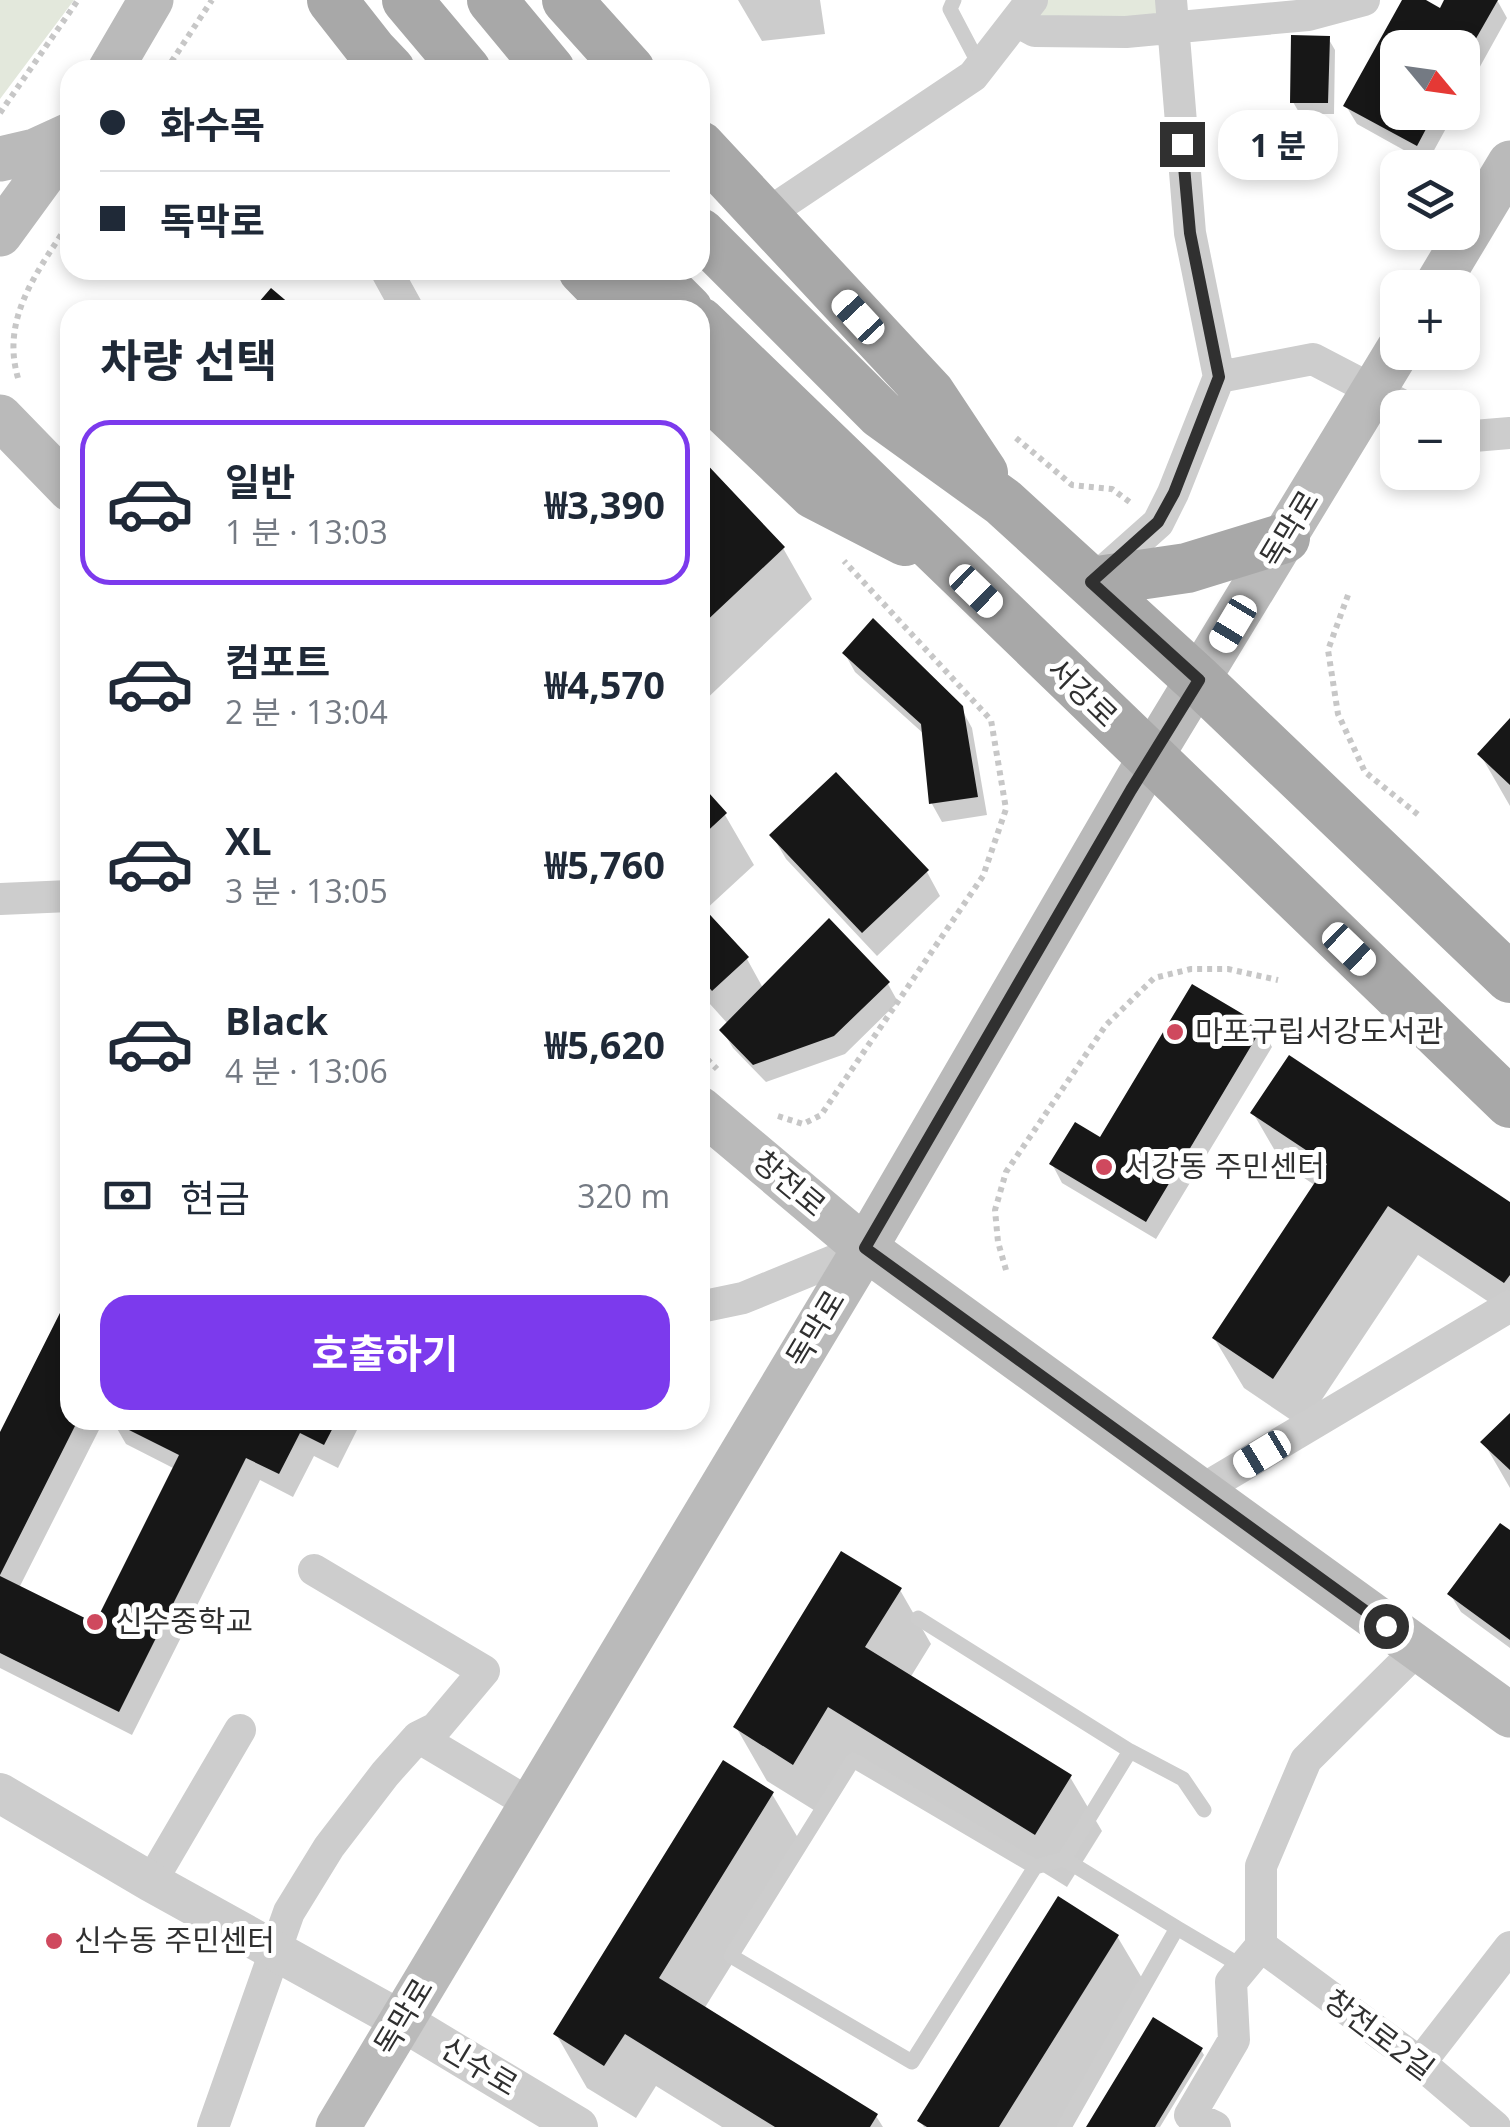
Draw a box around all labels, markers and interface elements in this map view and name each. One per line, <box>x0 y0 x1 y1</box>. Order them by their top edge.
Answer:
north arrow <box>1380 30 1480 130</box>
map controls <box>1380 30 1480 490</box>
text: 화수목 <box>160 98 265 150</box>
callout: 1 분 <box>1217 109 1337 179</box>
route end <box>1160 122 1205 167</box>
text: 1 분 <box>1250 123 1306 166</box>
button: layers <box>1380 150 1480 250</box>
text: 독막로 <box>160 194 265 246</box>
button: + <box>1380 270 1480 370</box>
car <box>827 285 889 349</box>
text: 차량 선택 <box>100 329 277 390</box>
button: − <box>1380 390 1480 490</box>
text: 일반 <box>225 455 295 507</box>
icon: car <box>105 458 195 548</box>
text: ₩3,390 <box>545 478 665 530</box>
street label: 독막로 <box>1250 482 1328 574</box>
text: 1 분 · 13:03 <box>225 510 388 553</box>
car <box>944 559 1008 623</box>
car <box>1205 591 1261 657</box>
text: 컴포트 <box>225 635 330 687</box>
icon: car <box>105 638 195 728</box>
street label: 서강로 <box>1039 648 1127 735</box>
text: ₩4,570 <box>545 658 665 710</box>
text: 2 분 · 13:04 <box>225 690 388 733</box>
text: XL <box>225 814 272 866</box>
icon: car <box>105 818 195 908</box>
text: ₩5,760 <box>545 838 665 890</box>
text: 3 분 · 13:05 <box>225 869 388 912</box>
car <box>1317 917 1381 981</box>
text: Black <box>225 994 328 1046</box>
icon: car <box>105 998 195 1088</box>
place label: 마포구립서강도서관 <box>1195 1010 1443 1051</box>
text: ₩5,620 <box>545 1018 665 1070</box>
marker: 마포구립서강도서관 <box>1164 1021 1186 1043</box>
text: 4 분 · 13:06 <box>225 1049 388 1092</box>
street label: 창전로 <box>745 1141 835 1225</box>
place label: 서강동 주민센터 <box>1124 1145 1325 1186</box>
marker: 서강동 주민센터 <box>1093 1156 1115 1178</box>
icon: cash <box>100 1168 155 1223</box>
text: 현금 <box>180 1171 250 1223</box>
text: 320 m <box>577 1174 670 1217</box>
street label: 독막로 <box>776 1282 854 1374</box>
button: 호출하기 <box>100 1295 670 1410</box>
car <box>1229 1426 1295 1482</box>
place label: 신수중학교 <box>115 1600 253 1641</box>
route start <box>1364 1604 1409 1649</box>
marker: 신수중학교 <box>84 1611 106 1633</box>
place label: 신수동 주민센터 <box>74 1919 275 1960</box>
marker: 신수동 주민센터 <box>43 1930 65 1952</box>
street label: 독막로 <box>364 1970 442 2062</box>
street label: 창전로2길 <box>1317 1979 1443 2089</box>
street label: 신수로 <box>434 2027 526 2105</box>

